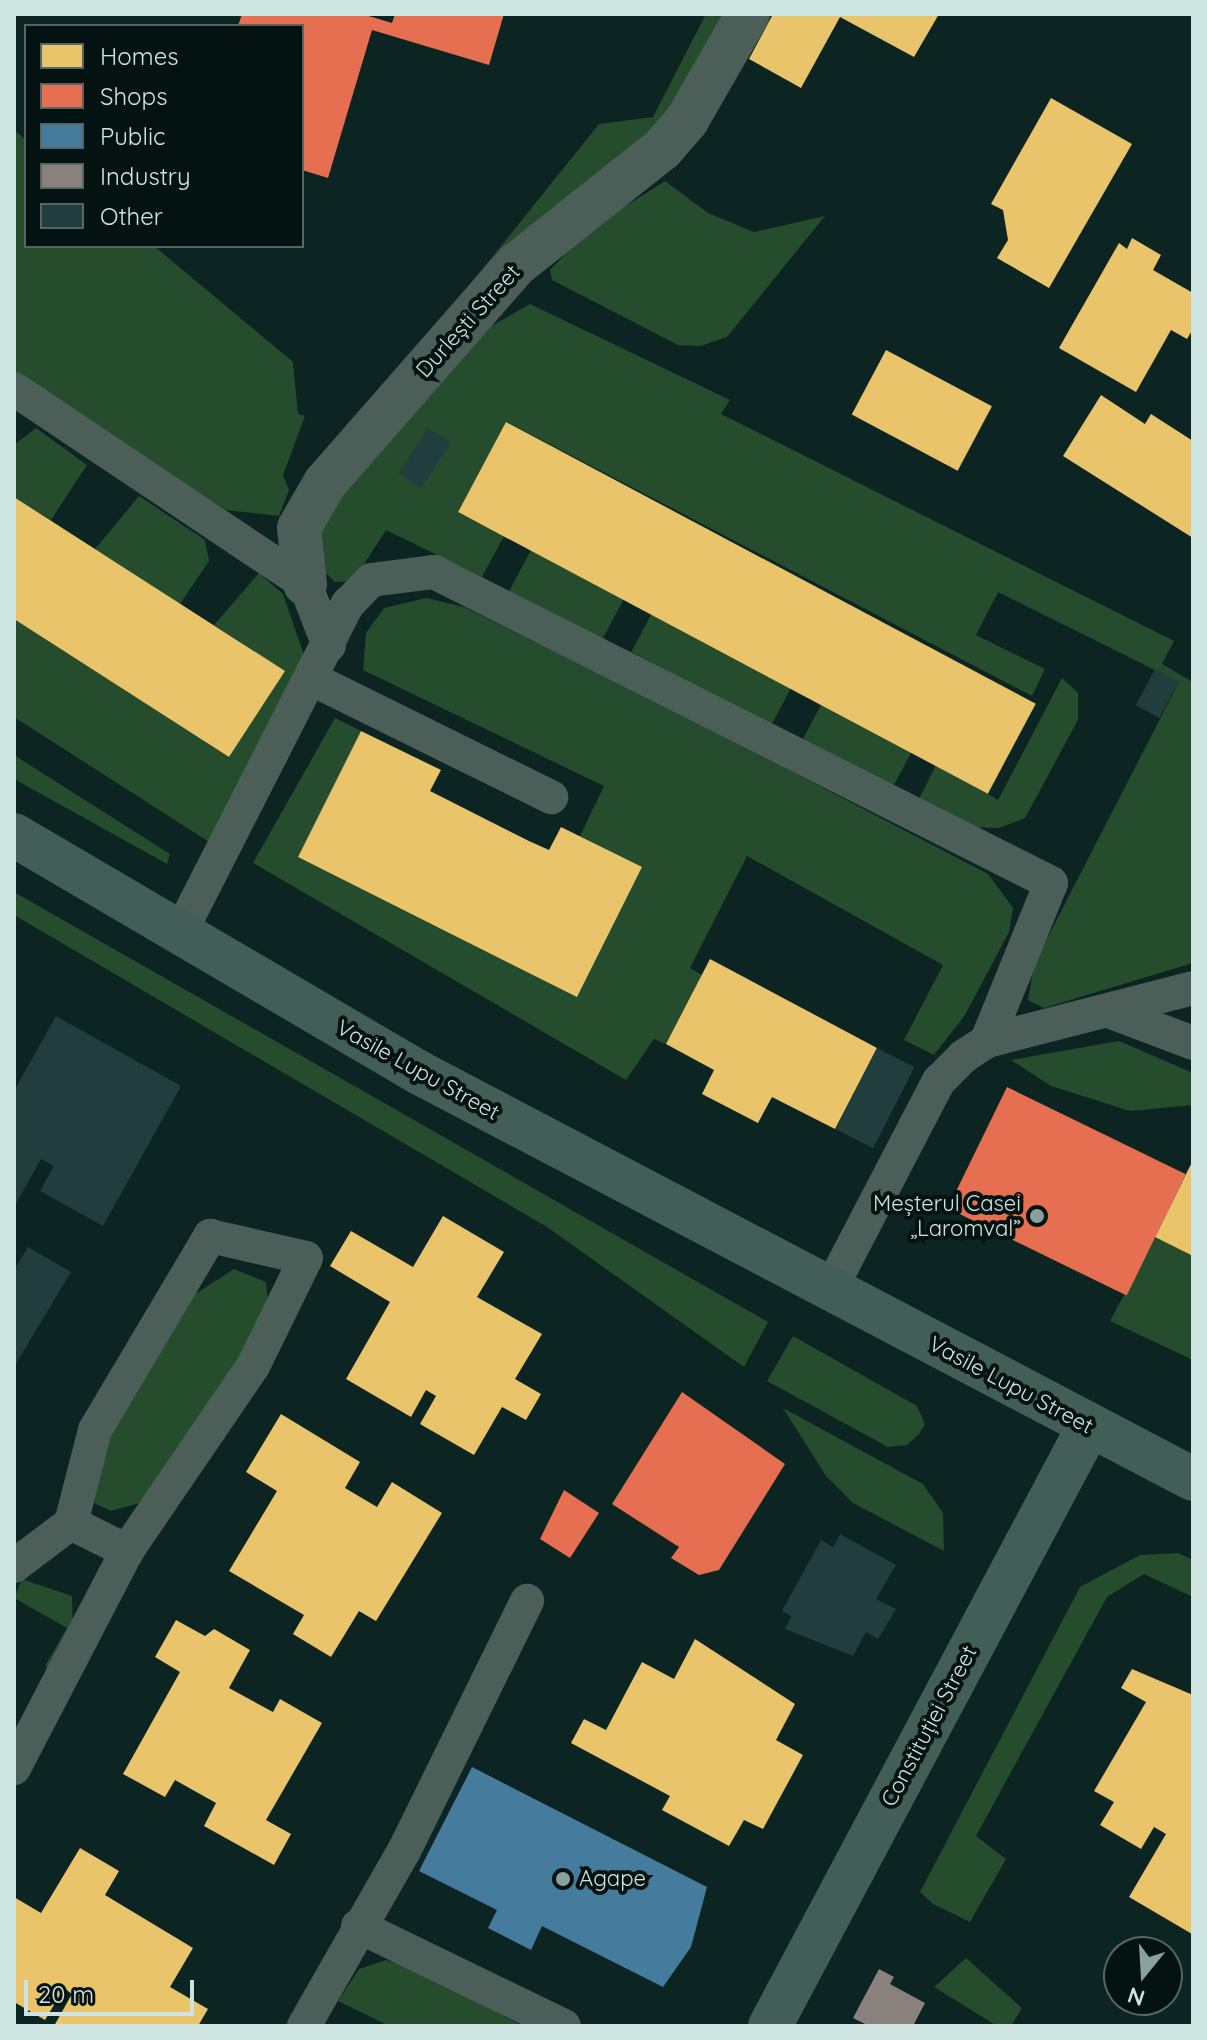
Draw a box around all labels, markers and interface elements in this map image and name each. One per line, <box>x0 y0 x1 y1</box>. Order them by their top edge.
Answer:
legend <box>24 24 304 248</box>
text: Homes <box>100 41 178 71</box>
text: Shops <box>100 81 167 111</box>
text: Public <box>100 121 165 151</box>
text: Industry <box>100 161 191 191</box>
text: Other <box>100 201 163 231</box>
street label: Durlești Street <box>410 259 526 383</box>
street label: Vasile Lupu Street <box>332 1014 504 1126</box>
place label: Meșterul Casei „Laromval” <box>873 1190 1021 1242</box>
marker: Meșterul Casei „Laromval” <box>1028 1207 1046 1225</box>
street label: Vasile Lupu Street <box>924 1331 1098 1439</box>
street label: Constituției Street <box>875 1641 983 1811</box>
place label: Agape <box>579 1866 646 1892</box>
marker: Agape <box>554 1870 572 1888</box>
north arrow <box>1103 1936 1183 2016</box>
scale bar <box>28 1964 198 2014</box>
text: 20 m <box>38 1979 94 2009</box>
text: N <box>1124 1981 1148 2013</box>

